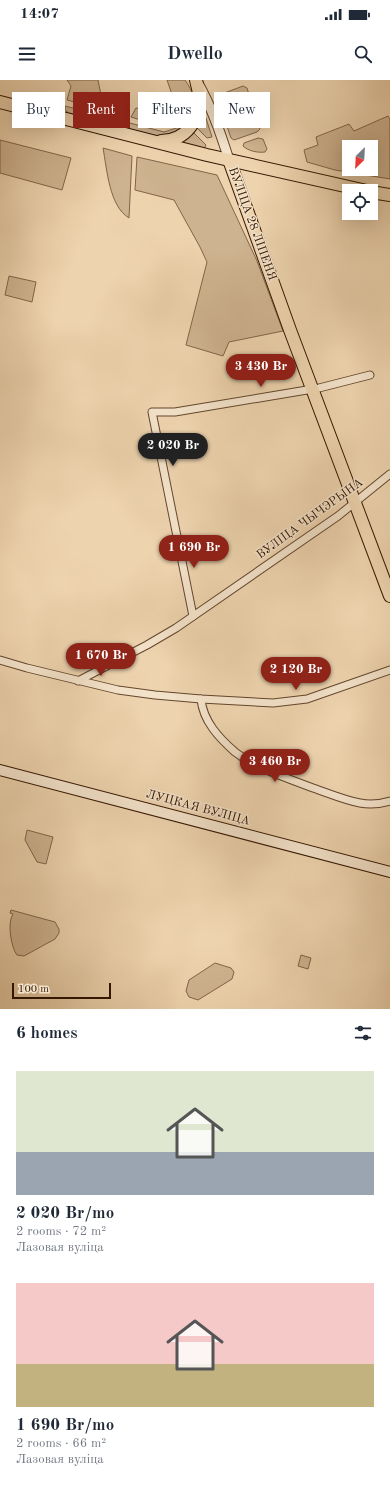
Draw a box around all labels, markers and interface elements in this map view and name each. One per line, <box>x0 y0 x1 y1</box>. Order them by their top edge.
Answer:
text: 14:07 <box>20 7 59 22</box>
icon: menu <box>16 43 38 65</box>
icon: search <box>352 43 374 65</box>
text: Dwello <box>167 45 223 63</box>
chip: Buy <box>12 92 65 128</box>
chip: Rent <box>73 92 130 128</box>
chip: Filters <box>138 92 206 128</box>
chip: New <box>214 92 270 128</box>
north arrow <box>342 140 378 176</box>
map controls <box>342 140 378 220</box>
street label: ВУЛІЦА 28 ЛІПЕНЯ <box>226 166 278 282</box>
button: locate <box>342 184 378 220</box>
pin: 3 430 Br <box>220 354 302 388</box>
text: 3 430 Br <box>235 360 287 373</box>
pin: 2 020 Br <box>132 433 214 467</box>
text: 2 020 Br <box>147 439 199 452</box>
street label: ВУЛІЦА ЧЫЧЭРЫНА <box>255 476 365 562</box>
pin: 1 690 Br <box>153 535 235 569</box>
text: 1 690 Br <box>168 541 220 554</box>
pin: 1 670 Br <box>60 643 142 677</box>
text: 1 670 Br <box>75 649 127 662</box>
pin: 2 120 Br <box>255 657 337 691</box>
text: 2 120 Br <box>270 663 322 676</box>
pin: 3 460 Br <box>234 749 316 783</box>
text: 3 460 Br <box>249 755 301 768</box>
street label: ЛУЦКАЯ ВУЛІЦА <box>145 788 251 828</box>
scale bar <box>12 981 111 1000</box>
text: 100 m <box>18 984 49 995</box>
icon: filters <box>352 1022 374 1044</box>
text: 6 homes <box>16 1025 78 1042</box>
icon: home <box>159 1097 231 1169</box>
text: 2 020 Br/mo <box>16 1205 114 1222</box>
text: 2 rooms · 72 m² <box>16 1225 106 1238</box>
text: Лазовая вуліца <box>16 1241 104 1254</box>
icon: home <box>159 1309 231 1381</box>
text: 1 690 Br/mo <box>16 1417 114 1434</box>
text: 2 rooms · 66 m² <box>16 1437 106 1450</box>
text: Лазовая вуліца <box>16 1453 104 1466</box>

